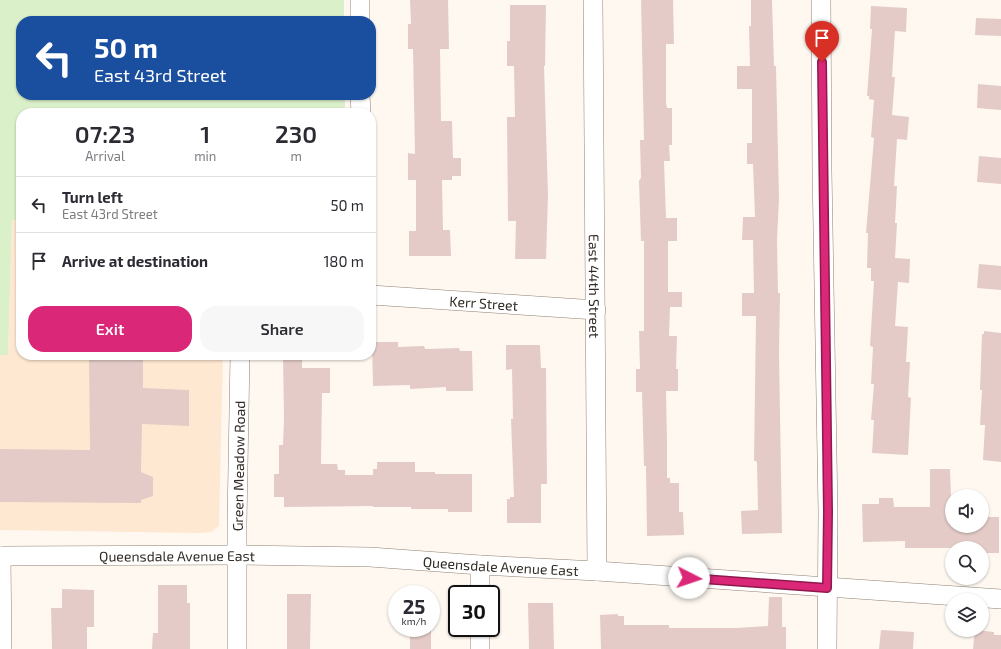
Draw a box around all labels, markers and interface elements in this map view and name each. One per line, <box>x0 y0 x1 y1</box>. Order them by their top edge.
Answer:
pin <box>805 21 839 62</box>
icon: arrive <box>811 27 833 49</box>
text: 50 m <box>94 30 158 64</box>
icon: left <box>28 32 80 84</box>
text: East 43rd Street <box>94 64 226 86</box>
text: 07:23 <box>75 119 135 148</box>
text: 1 <box>200 119 210 148</box>
text: 230 <box>275 119 317 148</box>
text: Arrival <box>85 148 125 164</box>
text: min <box>194 148 216 164</box>
text: m <box>290 148 302 164</box>
text: Turn left <box>62 188 123 206</box>
icon: left <box>28 194 50 216</box>
text: 50 m <box>330 196 364 214</box>
text: East 43rd Street <box>62 206 158 222</box>
street label: East 44th Street <box>586 234 604 338</box>
icon: arrive <box>28 250 50 272</box>
text: Arrive at destination <box>62 252 208 270</box>
text: 180 m <box>323 252 364 270</box>
street label: Kerr Street <box>449 292 519 313</box>
button: Exit <box>28 306 192 352</box>
button: Share <box>200 306 364 352</box>
street label: Green Meadow Road <box>228 401 248 531</box>
map controls <box>945 489 989 637</box>
button: sound <box>945 489 989 533</box>
button: search <box>945 541 989 585</box>
street label: Queensdale Avenue East <box>99 546 255 564</box>
street label: Queensdale Avenue East <box>422 552 579 579</box>
position arrow <box>668 557 710 599</box>
speed limit sign: 30 <box>448 585 500 637</box>
button: layers <box>945 593 989 637</box>
text: 25 <box>403 594 425 618</box>
text: km/h <box>402 615 426 627</box>

